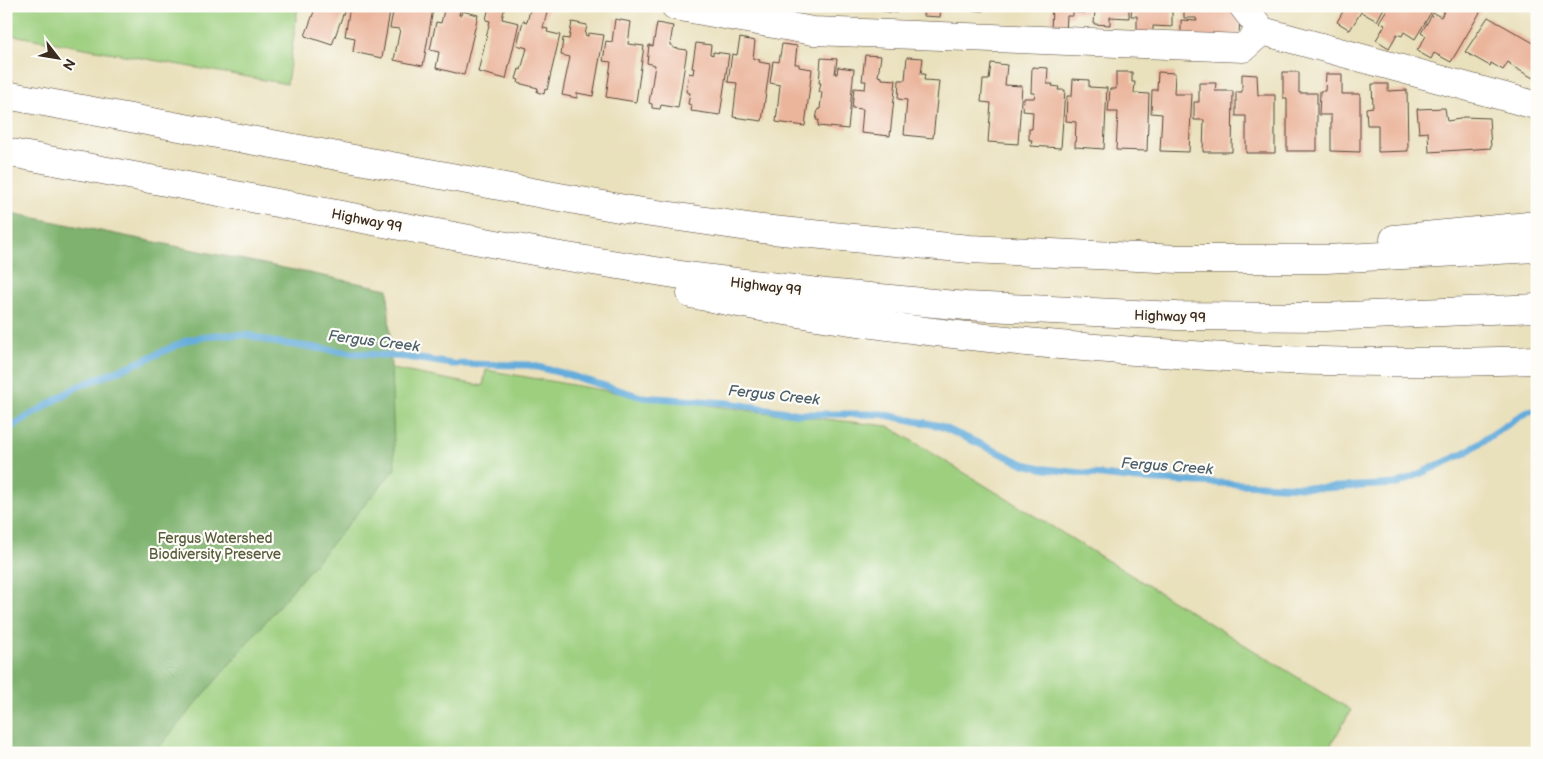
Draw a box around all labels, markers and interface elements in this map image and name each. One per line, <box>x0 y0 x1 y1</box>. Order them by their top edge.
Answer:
north arrow <box>32 32 82 82</box>
text: N <box>59 56 79 73</box>
street label: Highway 99 <box>330 205 404 236</box>
street label: Highway 99 <box>729 274 803 299</box>
street label: Highway 99 <box>1134 307 1206 326</box>
water label: Fergus Creek <box>327 326 421 357</box>
water label: Fergus Creek <box>727 381 821 410</box>
water label: Fergus Creek <box>1120 454 1214 479</box>
park label: Fergus Watershed Biodiversity Preserve <box>149 530 281 563</box>

